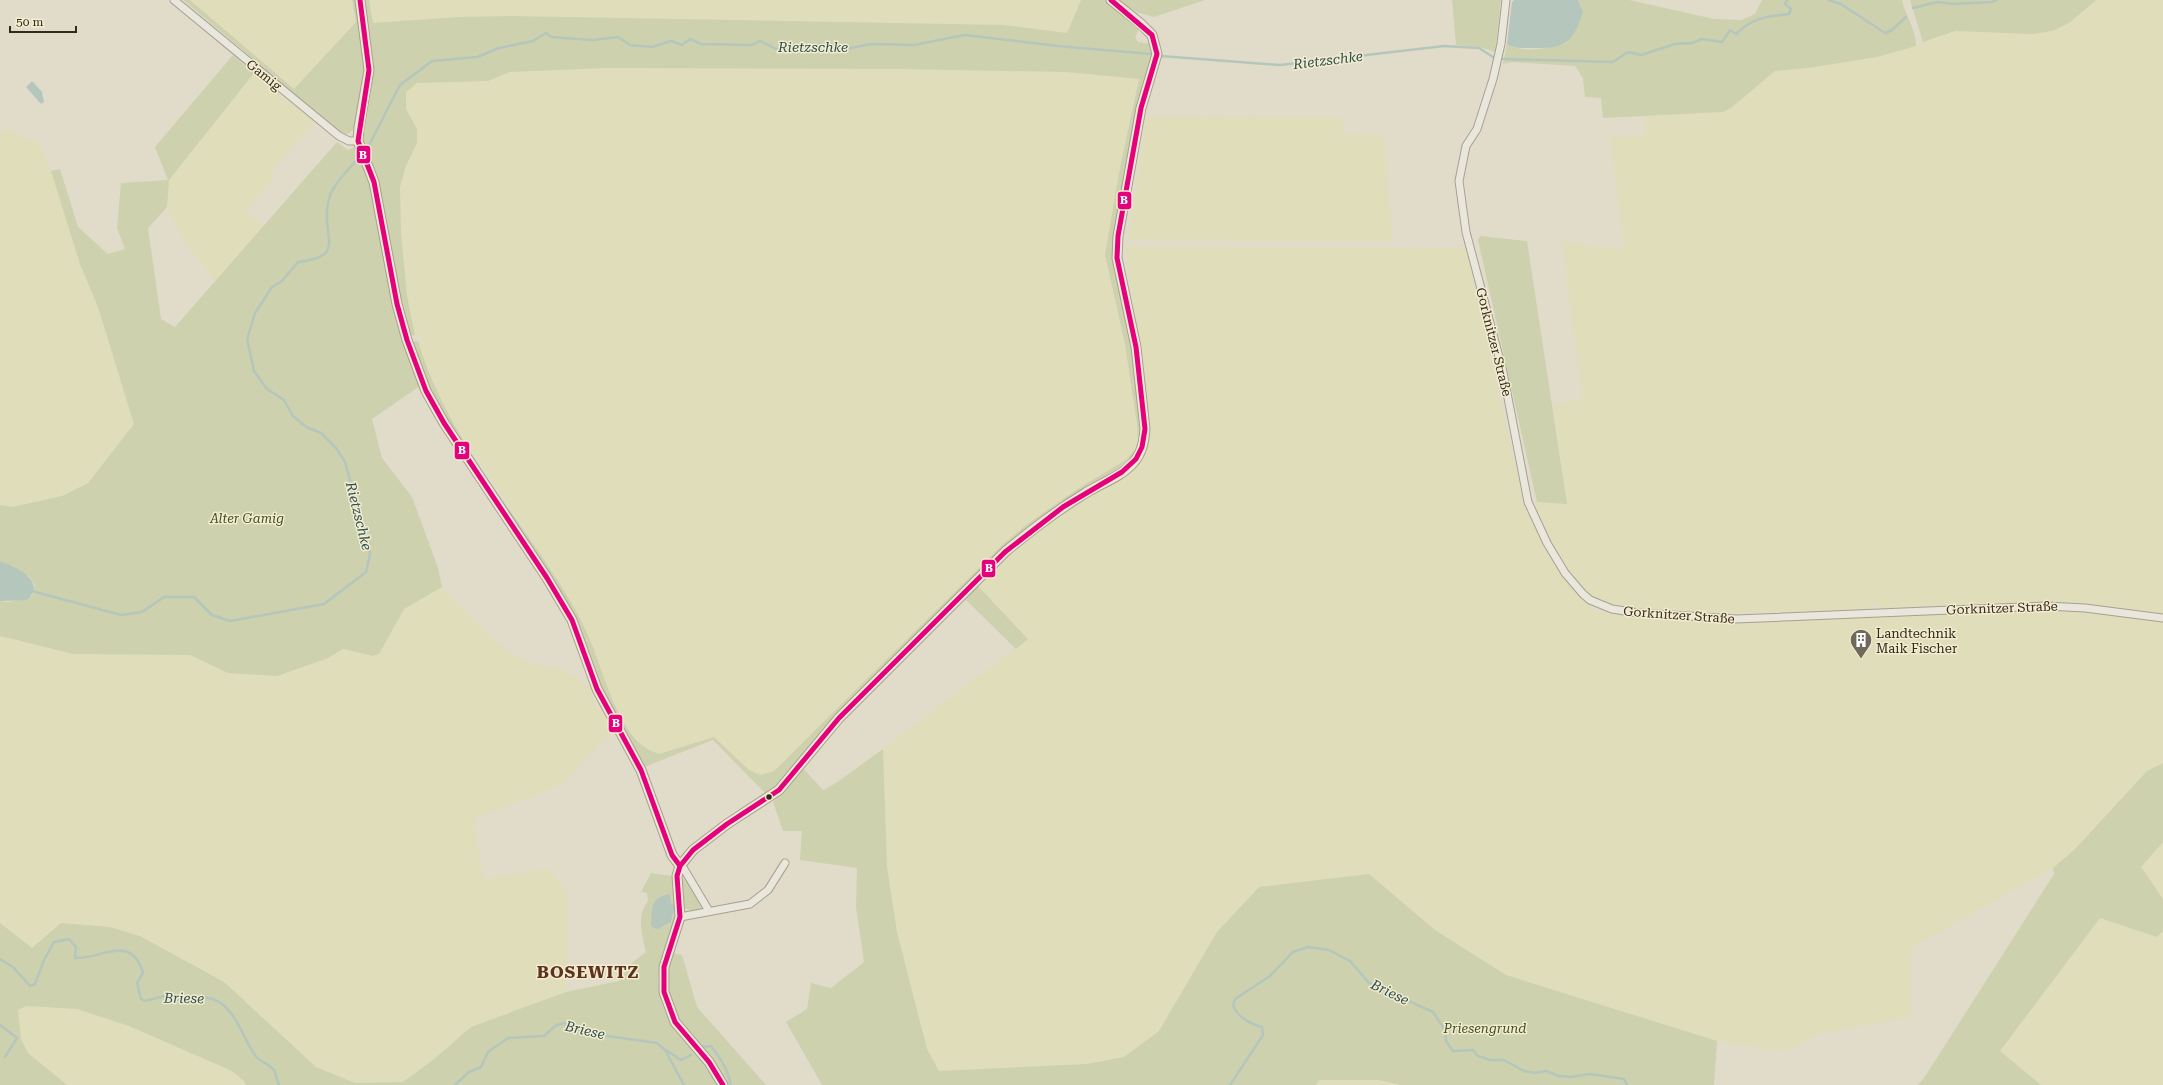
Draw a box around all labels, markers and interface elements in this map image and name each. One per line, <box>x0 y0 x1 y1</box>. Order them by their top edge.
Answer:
scale bar <box>10 8 76 34</box>
text: 50 m <box>16 15 43 29</box>
water label: Rietzschke <box>777 39 848 55</box>
water label: Rietzschke <box>1291 48 1364 72</box>
street label: Gamig <box>243 56 285 94</box>
line badge: B <box>356 145 371 164</box>
text: B <box>359 149 367 162</box>
line badge: B <box>1117 191 1132 210</box>
text: B <box>1120 194 1128 207</box>
street label: Gorknitzer Straße <box>1473 286 1515 398</box>
line badge: B <box>454 441 470 460</box>
text: B <box>458 444 466 457</box>
water label: Rietzschke <box>343 479 375 552</box>
park label: Alter Gamig <box>209 511 284 526</box>
line badge: B <box>981 559 996 578</box>
text: B <box>985 562 993 575</box>
street label: Gorknitzer Straße <box>1946 599 2058 617</box>
street label: Gorknitzer Straße <box>1623 604 1735 626</box>
place label: Landtechnik Maik Fischer <box>1876 626 1958 656</box>
building icon: Landtechnik Maik Fischer <box>1848 627 1874 660</box>
line badge: B <box>608 714 623 733</box>
text: B <box>612 717 620 730</box>
unlabelled marker <box>764 792 774 802</box>
district label: BOSEWITZ <box>537 962 639 982</box>
water label: Briese <box>1367 976 1412 1008</box>
water label: Briese <box>163 990 204 1006</box>
water label: Briese <box>563 1017 606 1042</box>
park label: Priesengrund <box>1443 1021 1526 1036</box>

